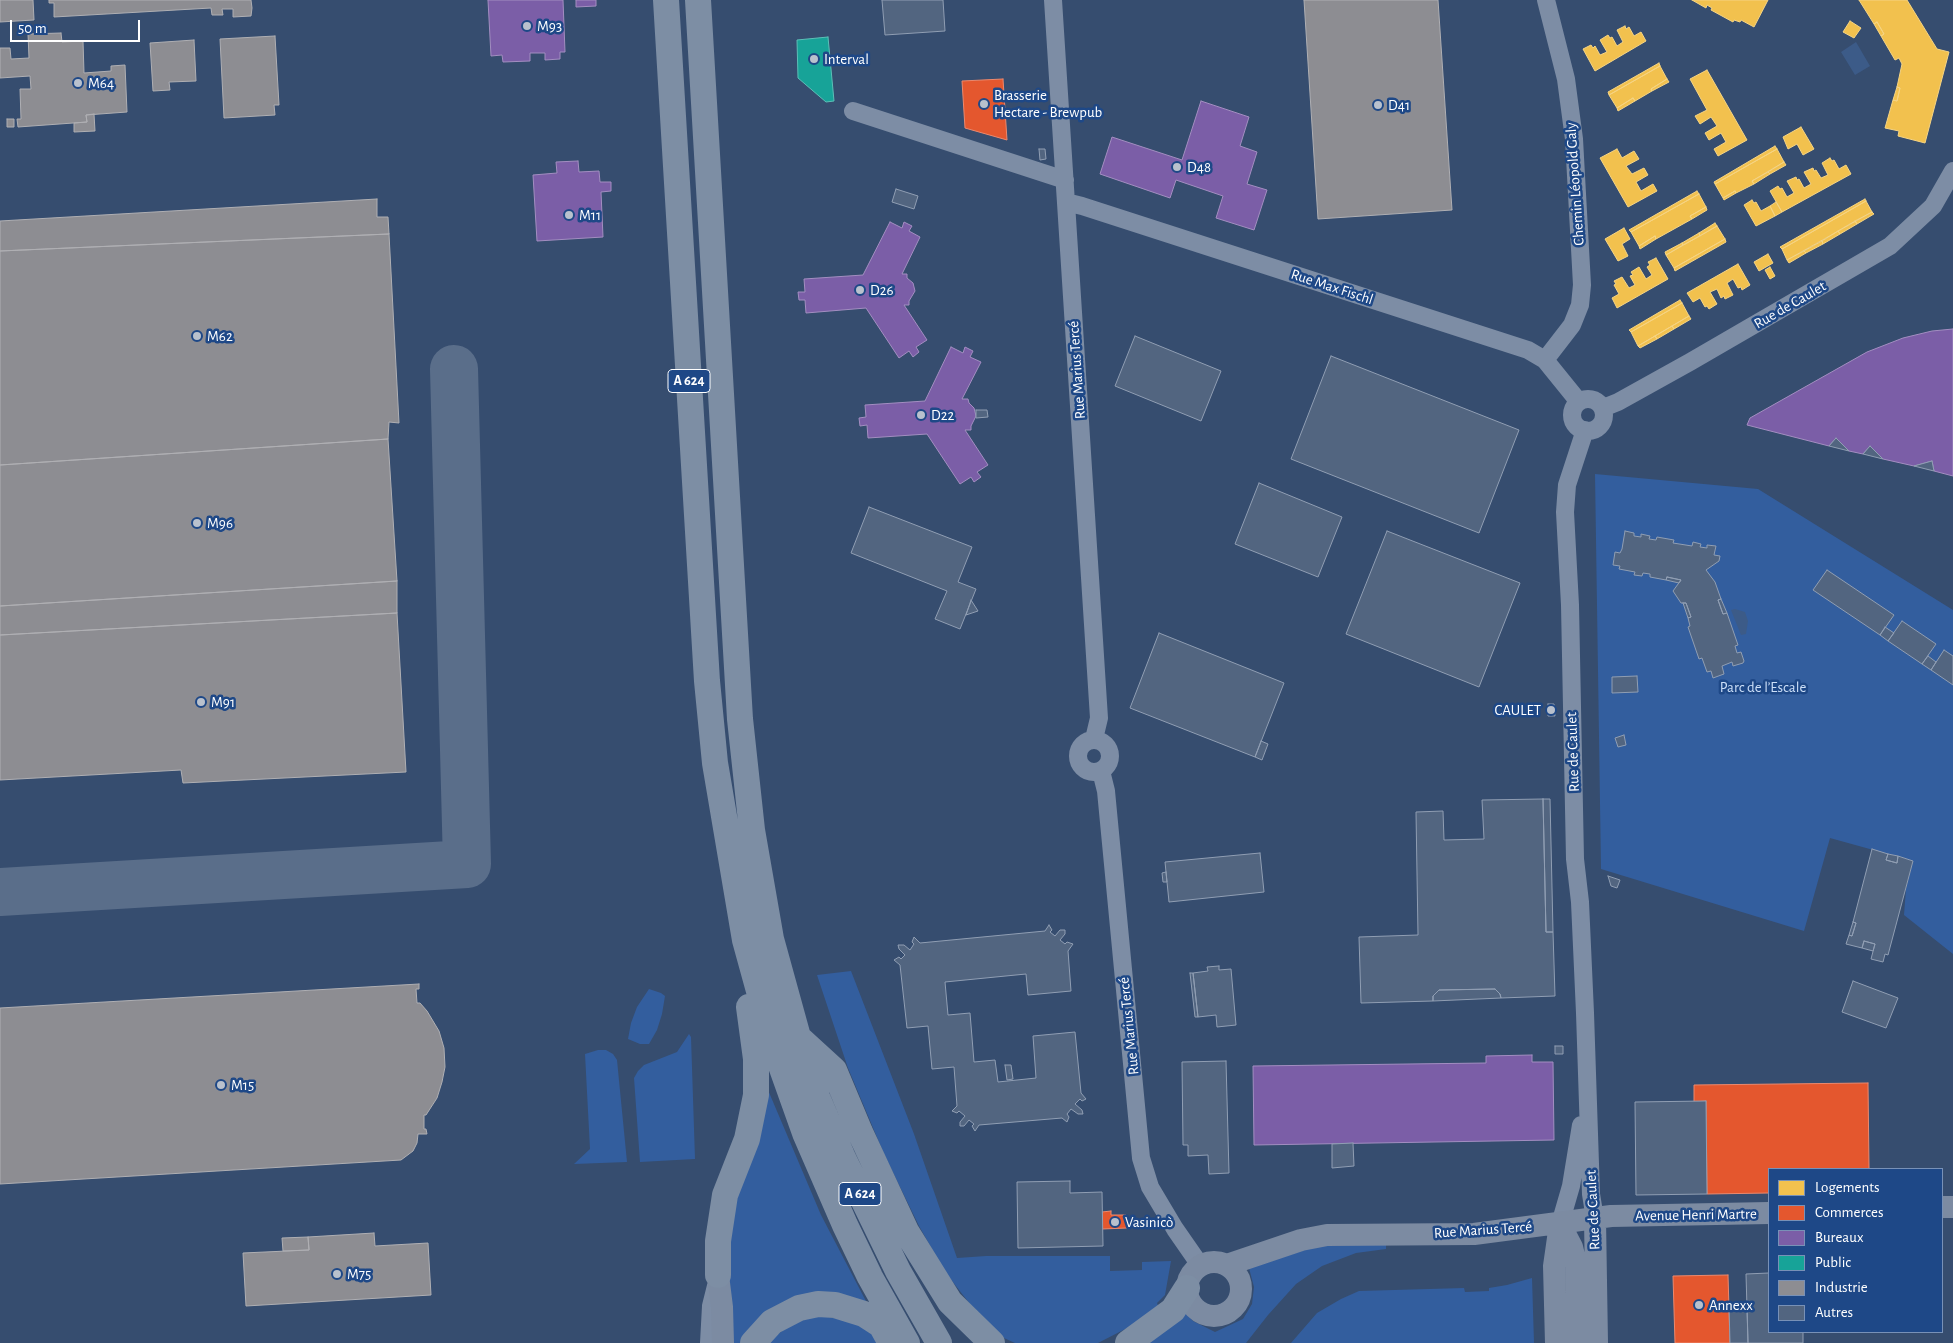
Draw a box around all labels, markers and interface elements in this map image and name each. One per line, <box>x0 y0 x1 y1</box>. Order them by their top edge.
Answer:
scale bar <box>12 10 142 42</box>
place label: M93 <box>537 17 562 35</box>
marker: M93 <box>521 20 533 32</box>
text: 50 m <box>18 21 47 36</box>
place label: Interval <box>824 50 869 68</box>
marker: Interval <box>808 53 820 65</box>
place label: M64 <box>88 74 114 92</box>
marker: M64 <box>72 77 84 89</box>
place label: Brasserie Hectare - Brewpub <box>994 86 1102 121</box>
place label: D41 <box>1388 96 1410 114</box>
marker: Brasserie Hectare - Brewpub <box>978 98 990 110</box>
marker: D41 <box>1372 99 1384 111</box>
street label: Chemin Léopold Galy <box>1562 122 1588 246</box>
place label: D48 <box>1187 158 1211 176</box>
marker: D48 <box>1171 161 1183 173</box>
place label: M11 <box>579 206 601 224</box>
marker: M11 <box>563 209 575 221</box>
street label: Rue Max Fischl <box>1288 265 1376 309</box>
street label: Rue de Caulet <box>1751 277 1829 333</box>
place label: D26 <box>870 281 894 299</box>
marker: D26 <box>854 284 866 296</box>
street label: Rue Marius Tercé <box>1065 320 1089 420</box>
place label: M62 <box>207 327 233 345</box>
marker: M62 <box>191 330 203 342</box>
road number: A 624 <box>668 370 710 392</box>
place label: D22 <box>931 406 954 424</box>
marker: D22 <box>915 409 927 421</box>
place label: M96 <box>207 514 233 532</box>
marker: M96 <box>191 517 203 529</box>
park label: Parc de l’Escale <box>1720 678 1806 696</box>
place label: M91 <box>211 693 235 711</box>
marker: M91 <box>195 696 207 708</box>
place label: CAULET <box>1495 701 1541 719</box>
marker: CAULET <box>1545 704 1557 716</box>
street label: Rue de Caulet <box>1563 712 1583 792</box>
street label: Rue Marius Tercé <box>1115 976 1143 1076</box>
place label: M15 <box>231 1076 254 1094</box>
marker: M15 <box>215 1079 227 1091</box>
legend <box>1768 1168 1943 1333</box>
street label: Rue de Caulet <box>1582 1170 1604 1250</box>
text: Logements <box>1815 1180 1880 1195</box>
road number: A 624 <box>839 1182 881 1206</box>
street label: Avenue Henri Martre <box>1635 1205 1757 1225</box>
text: Commerces <box>1815 1205 1884 1220</box>
place label: Vasinicò <box>1125 1213 1173 1231</box>
marker: Vasinicò <box>1109 1216 1121 1228</box>
street label: Rue Marius Tercé <box>1433 1218 1533 1242</box>
text: Bureaux <box>1815 1230 1863 1245</box>
text: Public <box>1815 1255 1851 1270</box>
place label: M75 <box>347 1265 371 1283</box>
marker: M75 <box>331 1268 343 1280</box>
text: Industrie <box>1815 1280 1868 1295</box>
place label: Annexx <box>1709 1296 1753 1314</box>
marker: Annexx <box>1693 1299 1705 1311</box>
text: Autres <box>1815 1305 1853 1320</box>

